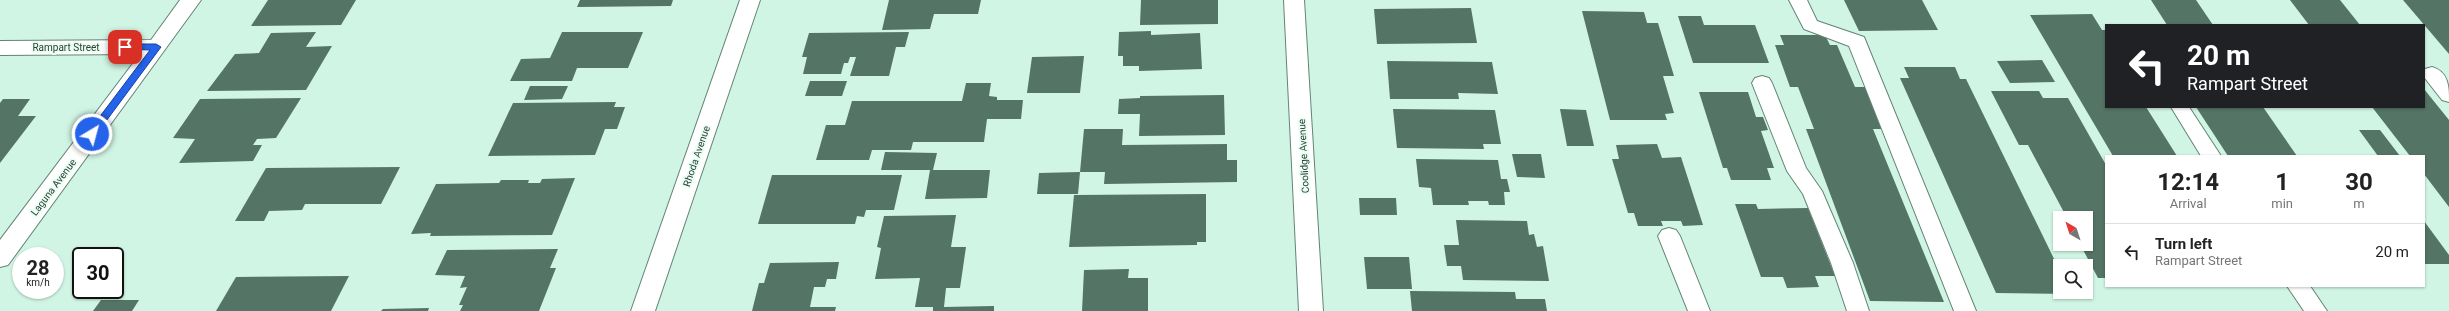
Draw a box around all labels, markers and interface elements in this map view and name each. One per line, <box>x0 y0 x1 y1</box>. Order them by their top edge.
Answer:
pin <box>108 30 142 64</box>
icon: arrive <box>114 36 136 58</box>
text: 20 m <box>2187 39 2250 72</box>
icon: left <box>2121 40 2173 92</box>
street label: Rampart Street <box>32 42 100 53</box>
text: Rampart Street <box>2187 73 2308 94</box>
position arrow <box>71 113 113 155</box>
street label: Coolidge Avenue <box>1296 118 1311 193</box>
street label: Rhoda Avenue <box>681 124 712 188</box>
street label: Laguna Avenue <box>29 157 78 218</box>
text: 12:14 <box>2157 168 2219 196</box>
text: 1 <box>2275 168 2289 196</box>
text: 30 <box>2345 168 2373 196</box>
text: Arrival <box>2170 196 2207 211</box>
text: min <box>2271 196 2293 211</box>
text: m <box>2353 196 2365 211</box>
north arrow <box>2053 211 2093 251</box>
map controls <box>2053 211 2093 299</box>
text: Turn left <box>2155 235 2212 253</box>
icon: left <box>2121 241 2143 263</box>
text: 20 m <box>2375 243 2409 261</box>
speed limit sign: 30 <box>72 247 124 299</box>
text: Rampart Street <box>2155 253 2242 268</box>
text: 28 <box>27 256 49 280</box>
button: search <box>2053 259 2093 299</box>
text: km/h <box>26 277 50 288</box>

